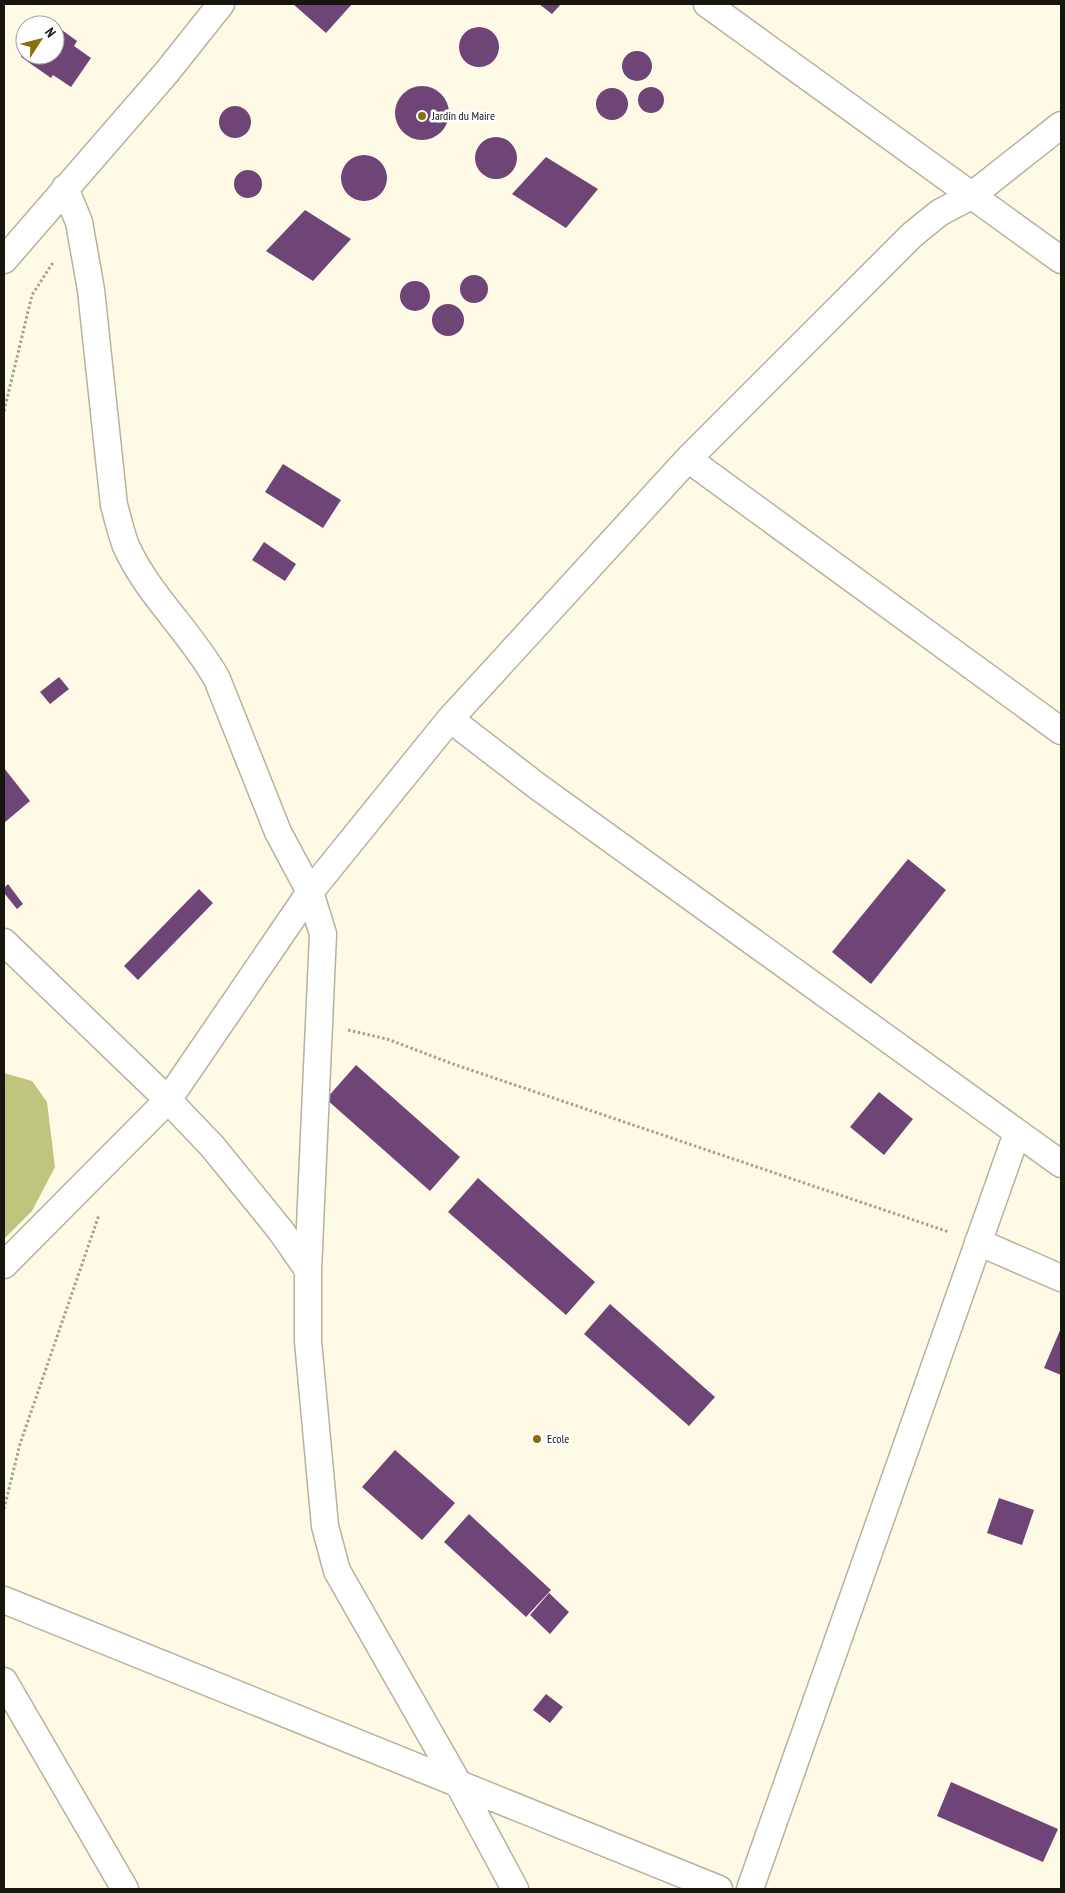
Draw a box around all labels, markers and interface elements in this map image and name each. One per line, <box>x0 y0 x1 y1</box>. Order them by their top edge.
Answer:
north arrow <box>15 15 65 65</box>
text: N <box>41 24 60 41</box>
place label: Jardin du Maire <box>431 108 495 123</box>
marker: Jardin du Maire <box>416 110 428 122</box>
place label: Ecole <box>547 1431 569 1446</box>
marker: Ecole <box>531 1433 543 1445</box>

